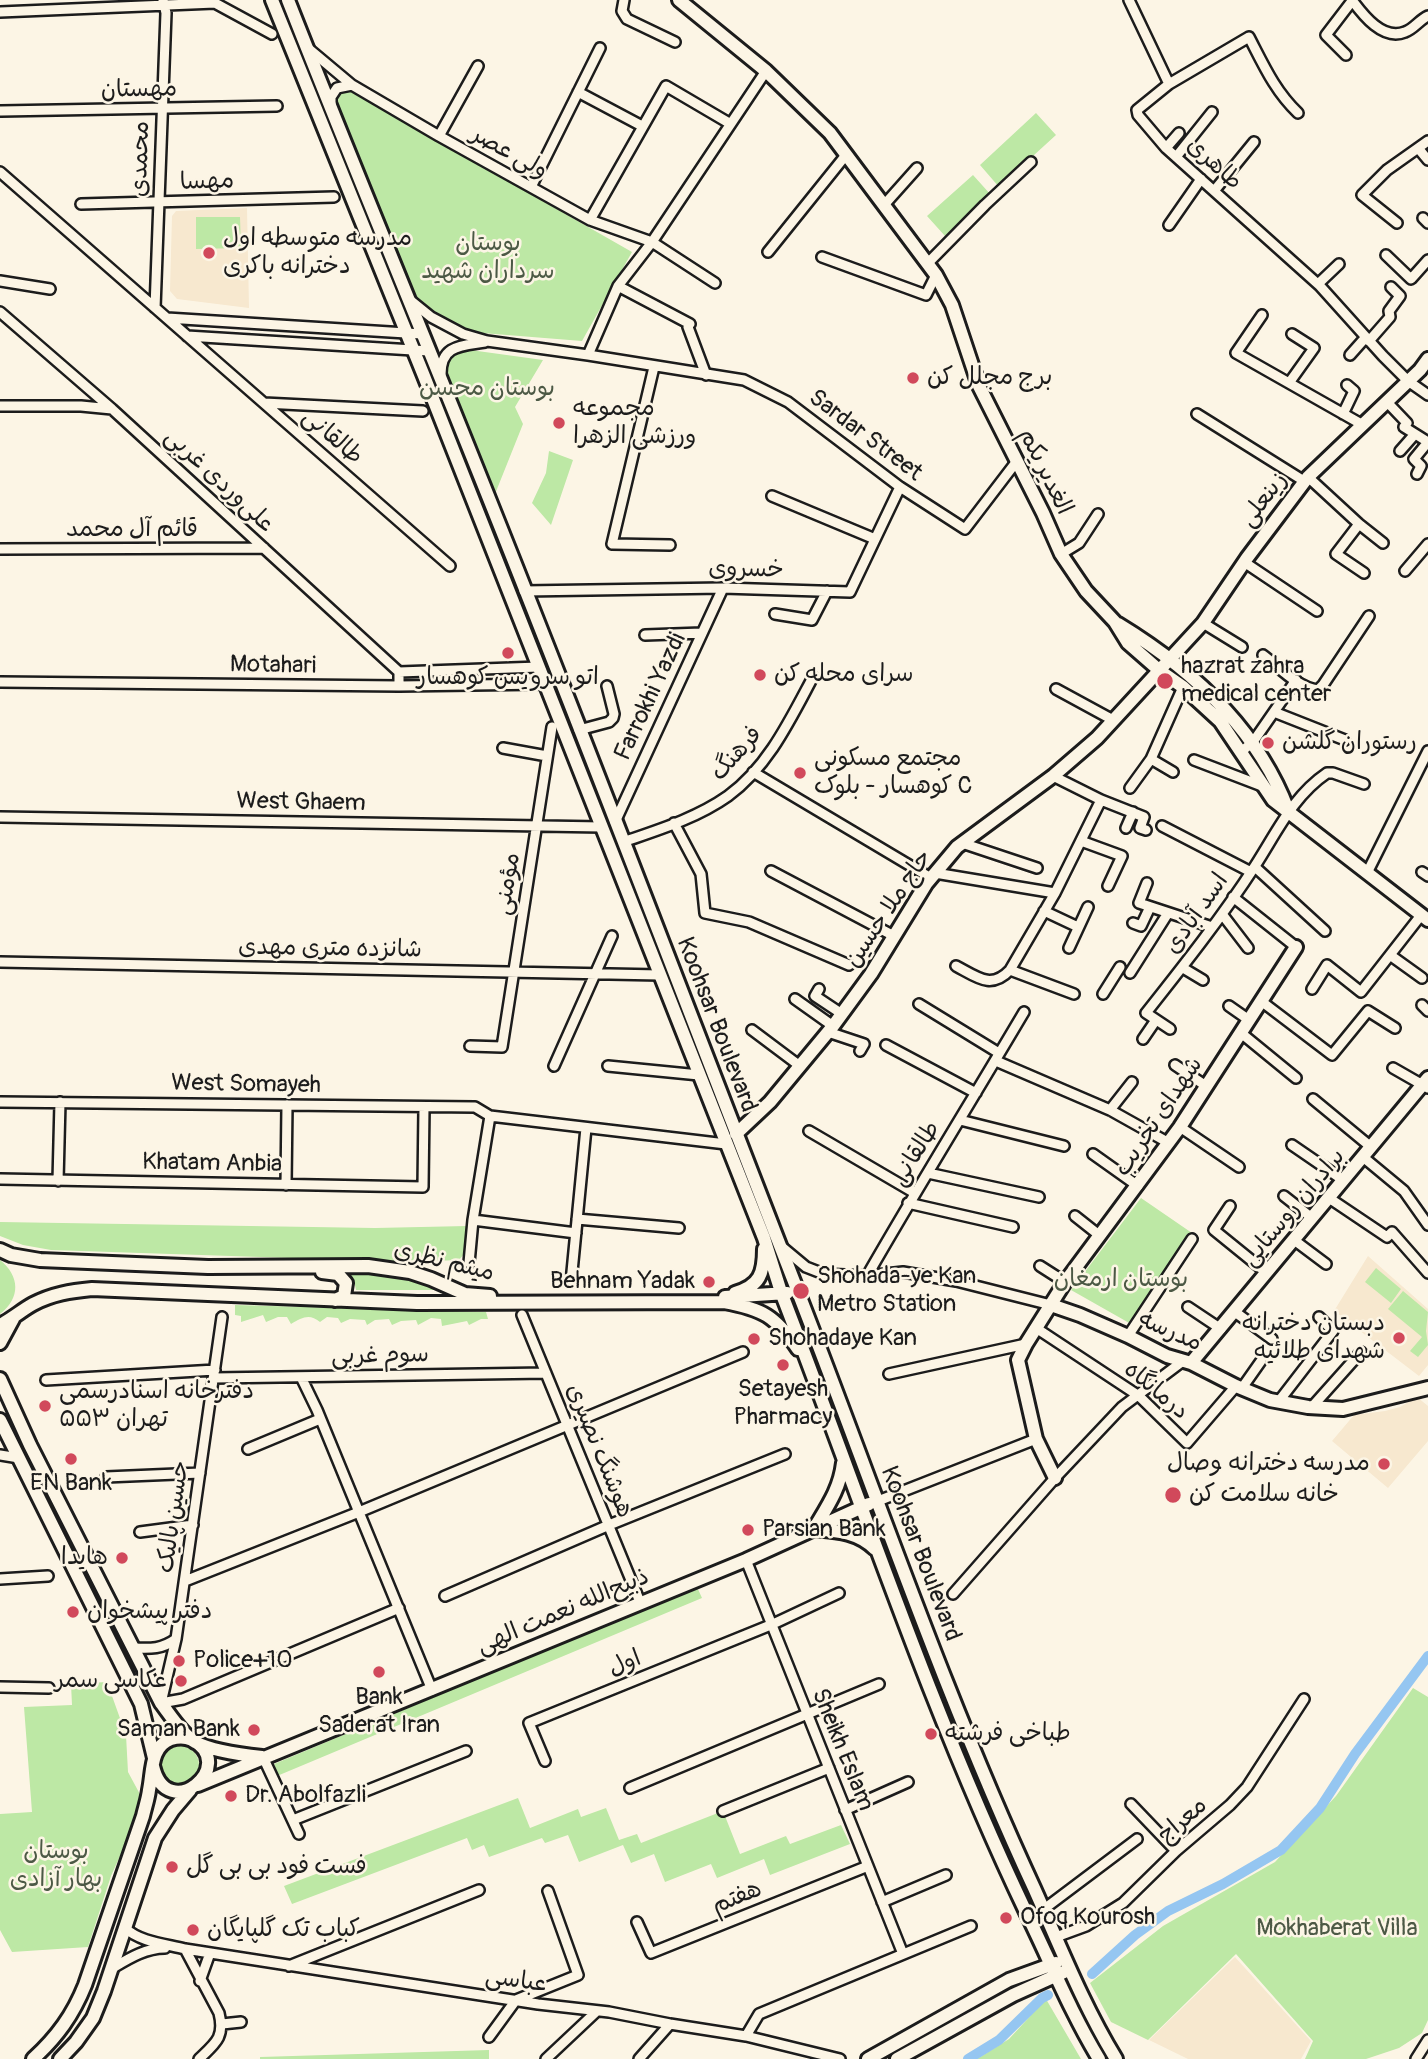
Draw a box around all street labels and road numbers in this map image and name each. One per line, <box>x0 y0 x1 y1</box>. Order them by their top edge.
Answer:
street label: مهستان <box>101 75 177 105</box>
street label: محمدی <box>125 120 157 198</box>
street label: ولی عصر <box>465 120 553 186</box>
street label: طاهری <box>1180 131 1248 197</box>
street label: مهسا <box>179 167 235 197</box>
street label: Sardar Street <box>802 384 928 488</box>
street label: طالقانی <box>296 403 368 471</box>
street label: علی‌وردی غربی <box>158 423 280 539</box>
street label: الغدیر یکم <box>1012 424 1078 520</box>
street label: زینعلی <box>1234 467 1294 533</box>
street label: قائم آل محمد <box>66 516 198 544</box>
street label: خسروی <box>708 555 784 585</box>
street label: Farrokhi Yazdi <box>609 629 693 765</box>
street label: Motahari <box>230 651 316 681</box>
street label: فرهنگ <box>705 721 769 787</box>
street label: West Ghaem <box>236 787 366 819</box>
street label: حاج ملا حسین <box>839 845 939 973</box>
street label: مؤمنی <box>489 851 527 917</box>
street label: اسد آبادی <box>1159 868 1235 960</box>
street label: شانزده متری مهدی <box>238 933 422 965</box>
street label: Koohsar Boulevard <box>669 933 763 1117</box>
street label: شهدای تخریب <box>1109 1052 1209 1182</box>
street label: West Somayeh <box>171 1069 321 1101</box>
street label: طالقانی <box>885 1116 947 1192</box>
street label: برادران روستایی <box>1236 1143 1352 1273</box>
street label: Khatam Anbia <box>142 1148 282 1180</box>
street label: میثم نظری <box>391 1236 497 1288</box>
street label: مدرسه <box>1134 1305 1206 1359</box>
street label: سوم غربی <box>331 1341 429 1371</box>
street label: درمانگاه <box>1118 1356 1194 1426</box>
street label: هوشنگ نصیری <box>559 1380 639 1522</box>
street label: حسین پالیک <box>152 1459 196 1575</box>
street label: Koohsar Boulevard <box>873 1462 967 1646</box>
street label: ذبیح‌الله نعمت الهی <box>472 1563 654 1661</box>
street label: اول <box>604 1644 646 1684</box>
street label: Sheikh Eslam <box>804 1685 880 1815</box>
street label: معراج <box>1152 1792 1214 1850</box>
street label: هفتم <box>708 1875 766 1921</box>
street label: عباسی <box>483 1962 549 2000</box>

